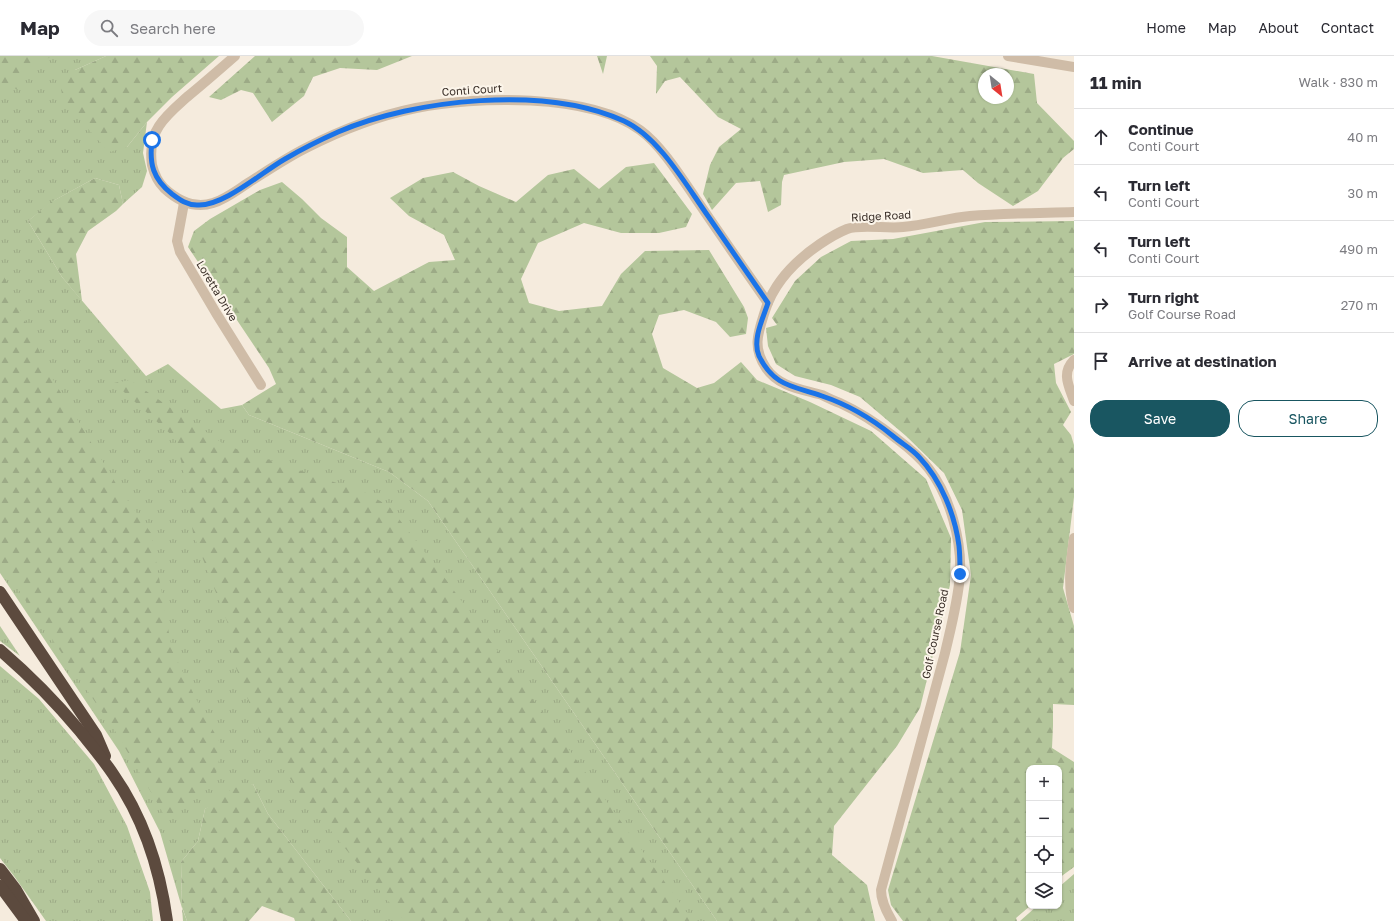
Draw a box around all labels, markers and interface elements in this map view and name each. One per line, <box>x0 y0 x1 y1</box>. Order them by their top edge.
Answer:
search box <box>84 10 364 46</box>
text: Map <box>20 16 60 39</box>
icon: search <box>98 17 120 39</box>
text: Search here <box>130 19 216 37</box>
text: Home <box>1146 19 1186 36</box>
text: Map <box>1208 19 1236 36</box>
text: About <box>1258 19 1299 36</box>
text: Contact <box>1321 19 1374 36</box>
north arrow <box>978 68 1014 104</box>
text: 11 min <box>1090 72 1142 93</box>
text: Walk · 830 m <box>1298 74 1378 90</box>
street label: Conti Court <box>441 81 503 98</box>
text: Continue <box>1128 120 1194 138</box>
icon: ahead <box>1090 126 1112 148</box>
text: 40 m <box>1347 129 1378 145</box>
route start <box>143 131 161 149</box>
text: Conti Court <box>1128 138 1199 154</box>
text: Turn left <box>1128 176 1190 194</box>
icon: left <box>1090 182 1112 204</box>
text: 30 m <box>1348 185 1378 201</box>
text: Conti Court <box>1128 194 1199 210</box>
street label: Ridge Road <box>851 207 911 224</box>
text: Turn left <box>1128 232 1190 250</box>
icon: left <box>1090 238 1112 260</box>
text: 490 m <box>1339 241 1378 257</box>
text: Conti Court <box>1128 250 1199 266</box>
street label: Loretta Drive <box>194 258 241 323</box>
text: Turn right <box>1128 288 1199 306</box>
icon: right <box>1090 294 1112 316</box>
text: 270 m <box>1341 297 1378 313</box>
text: Golf Course Road <box>1128 306 1236 322</box>
icon: arrive <box>1090 350 1112 372</box>
text: Arrive at destination <box>1128 352 1277 370</box>
button: Save <box>1090 400 1230 437</box>
button: Share <box>1238 400 1378 437</box>
route end <box>951 565 969 583</box>
street label: Golf Course Road <box>919 588 950 680</box>
map controls <box>1026 765 1062 909</box>
button: + <box>1026 765 1062 801</box>
button: − <box>1026 801 1062 837</box>
button: locate <box>1026 837 1062 873</box>
button: layers <box>1026 873 1062 909</box>

